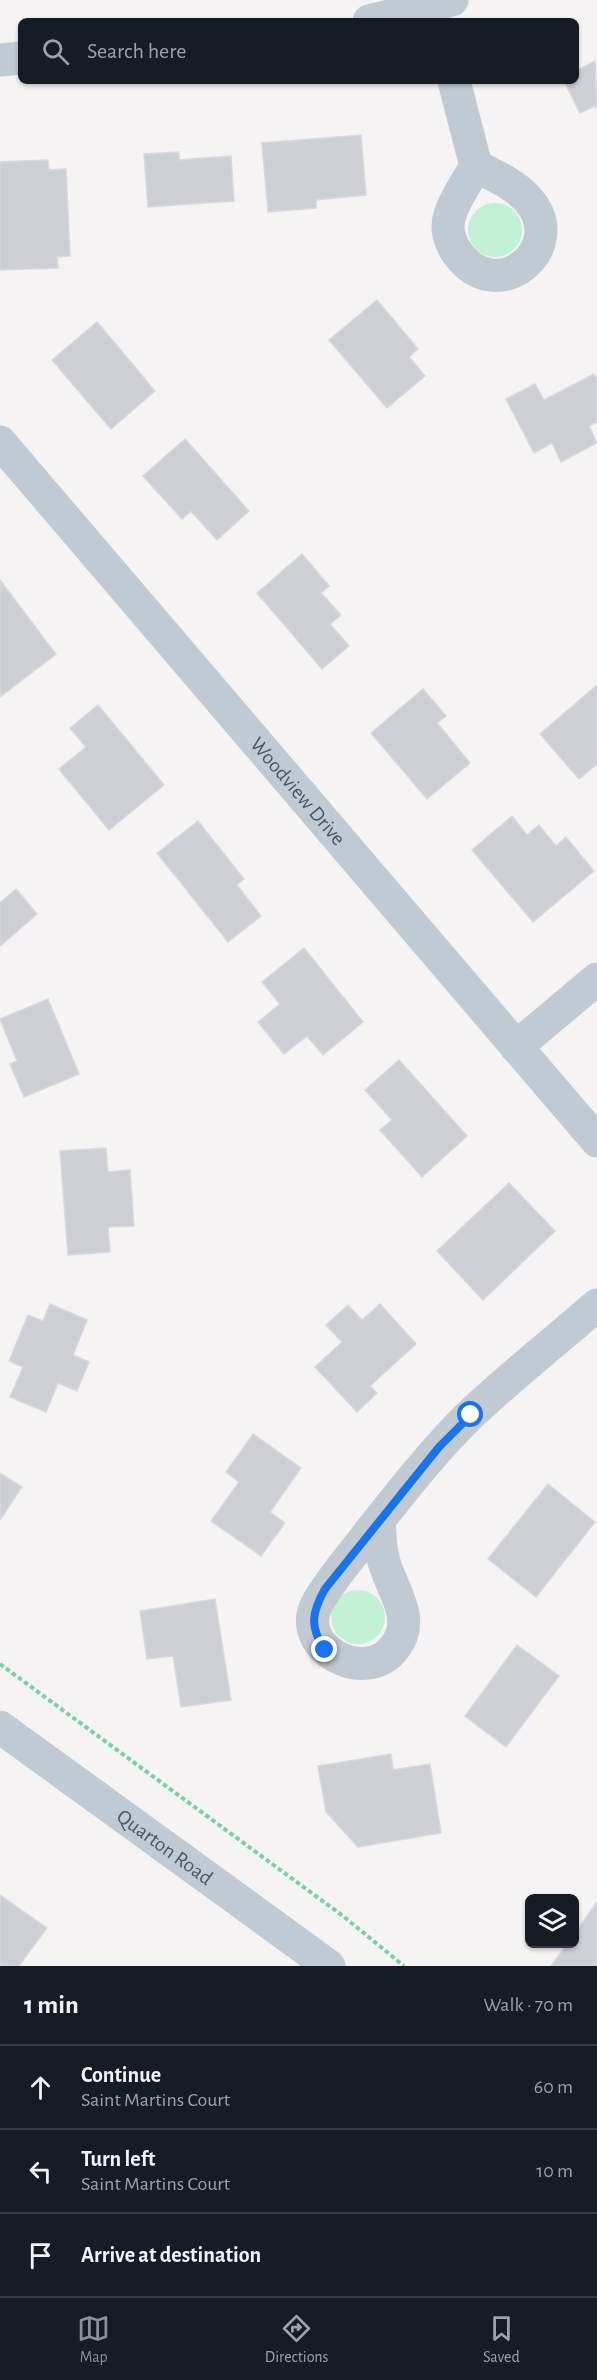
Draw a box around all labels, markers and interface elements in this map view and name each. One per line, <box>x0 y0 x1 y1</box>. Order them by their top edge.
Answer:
search box <box>18 18 579 84</box>
icon: search <box>39 35 72 68</box>
text: Search here <box>87 40 186 62</box>
street label: Woodview Drive <box>246 733 350 849</box>
route start <box>457 1401 483 1427</box>
route end <box>311 1636 337 1662</box>
street label: Quarton Road <box>113 1805 217 1889</box>
map controls <box>525 1894 579 1948</box>
button: layers <box>525 1894 579 1948</box>
text: 1 min <box>24 1992 79 2018</box>
text: Walk · 70 m <box>484 1995 573 2015</box>
text: Continue <box>81 2064 161 2086</box>
icon: ahead <box>24 2071 57 2104</box>
text: 60 m <box>534 2077 573 2097</box>
text: Saint Martins Court <box>81 2090 230 2110</box>
text: Turn left <box>81 2148 155 2170</box>
icon: left <box>24 2155 57 2188</box>
text: 10 m <box>536 2161 573 2181</box>
text: Saint Martins Court <box>81 2174 230 2194</box>
icon: arrive <box>24 2239 57 2272</box>
text: Arrive at destination <box>81 2244 261 2266</box>
tab: Map <box>77 2312 110 2367</box>
tab: Directions <box>265 2312 329 2367</box>
tab: Saved <box>483 2312 520 2367</box>

